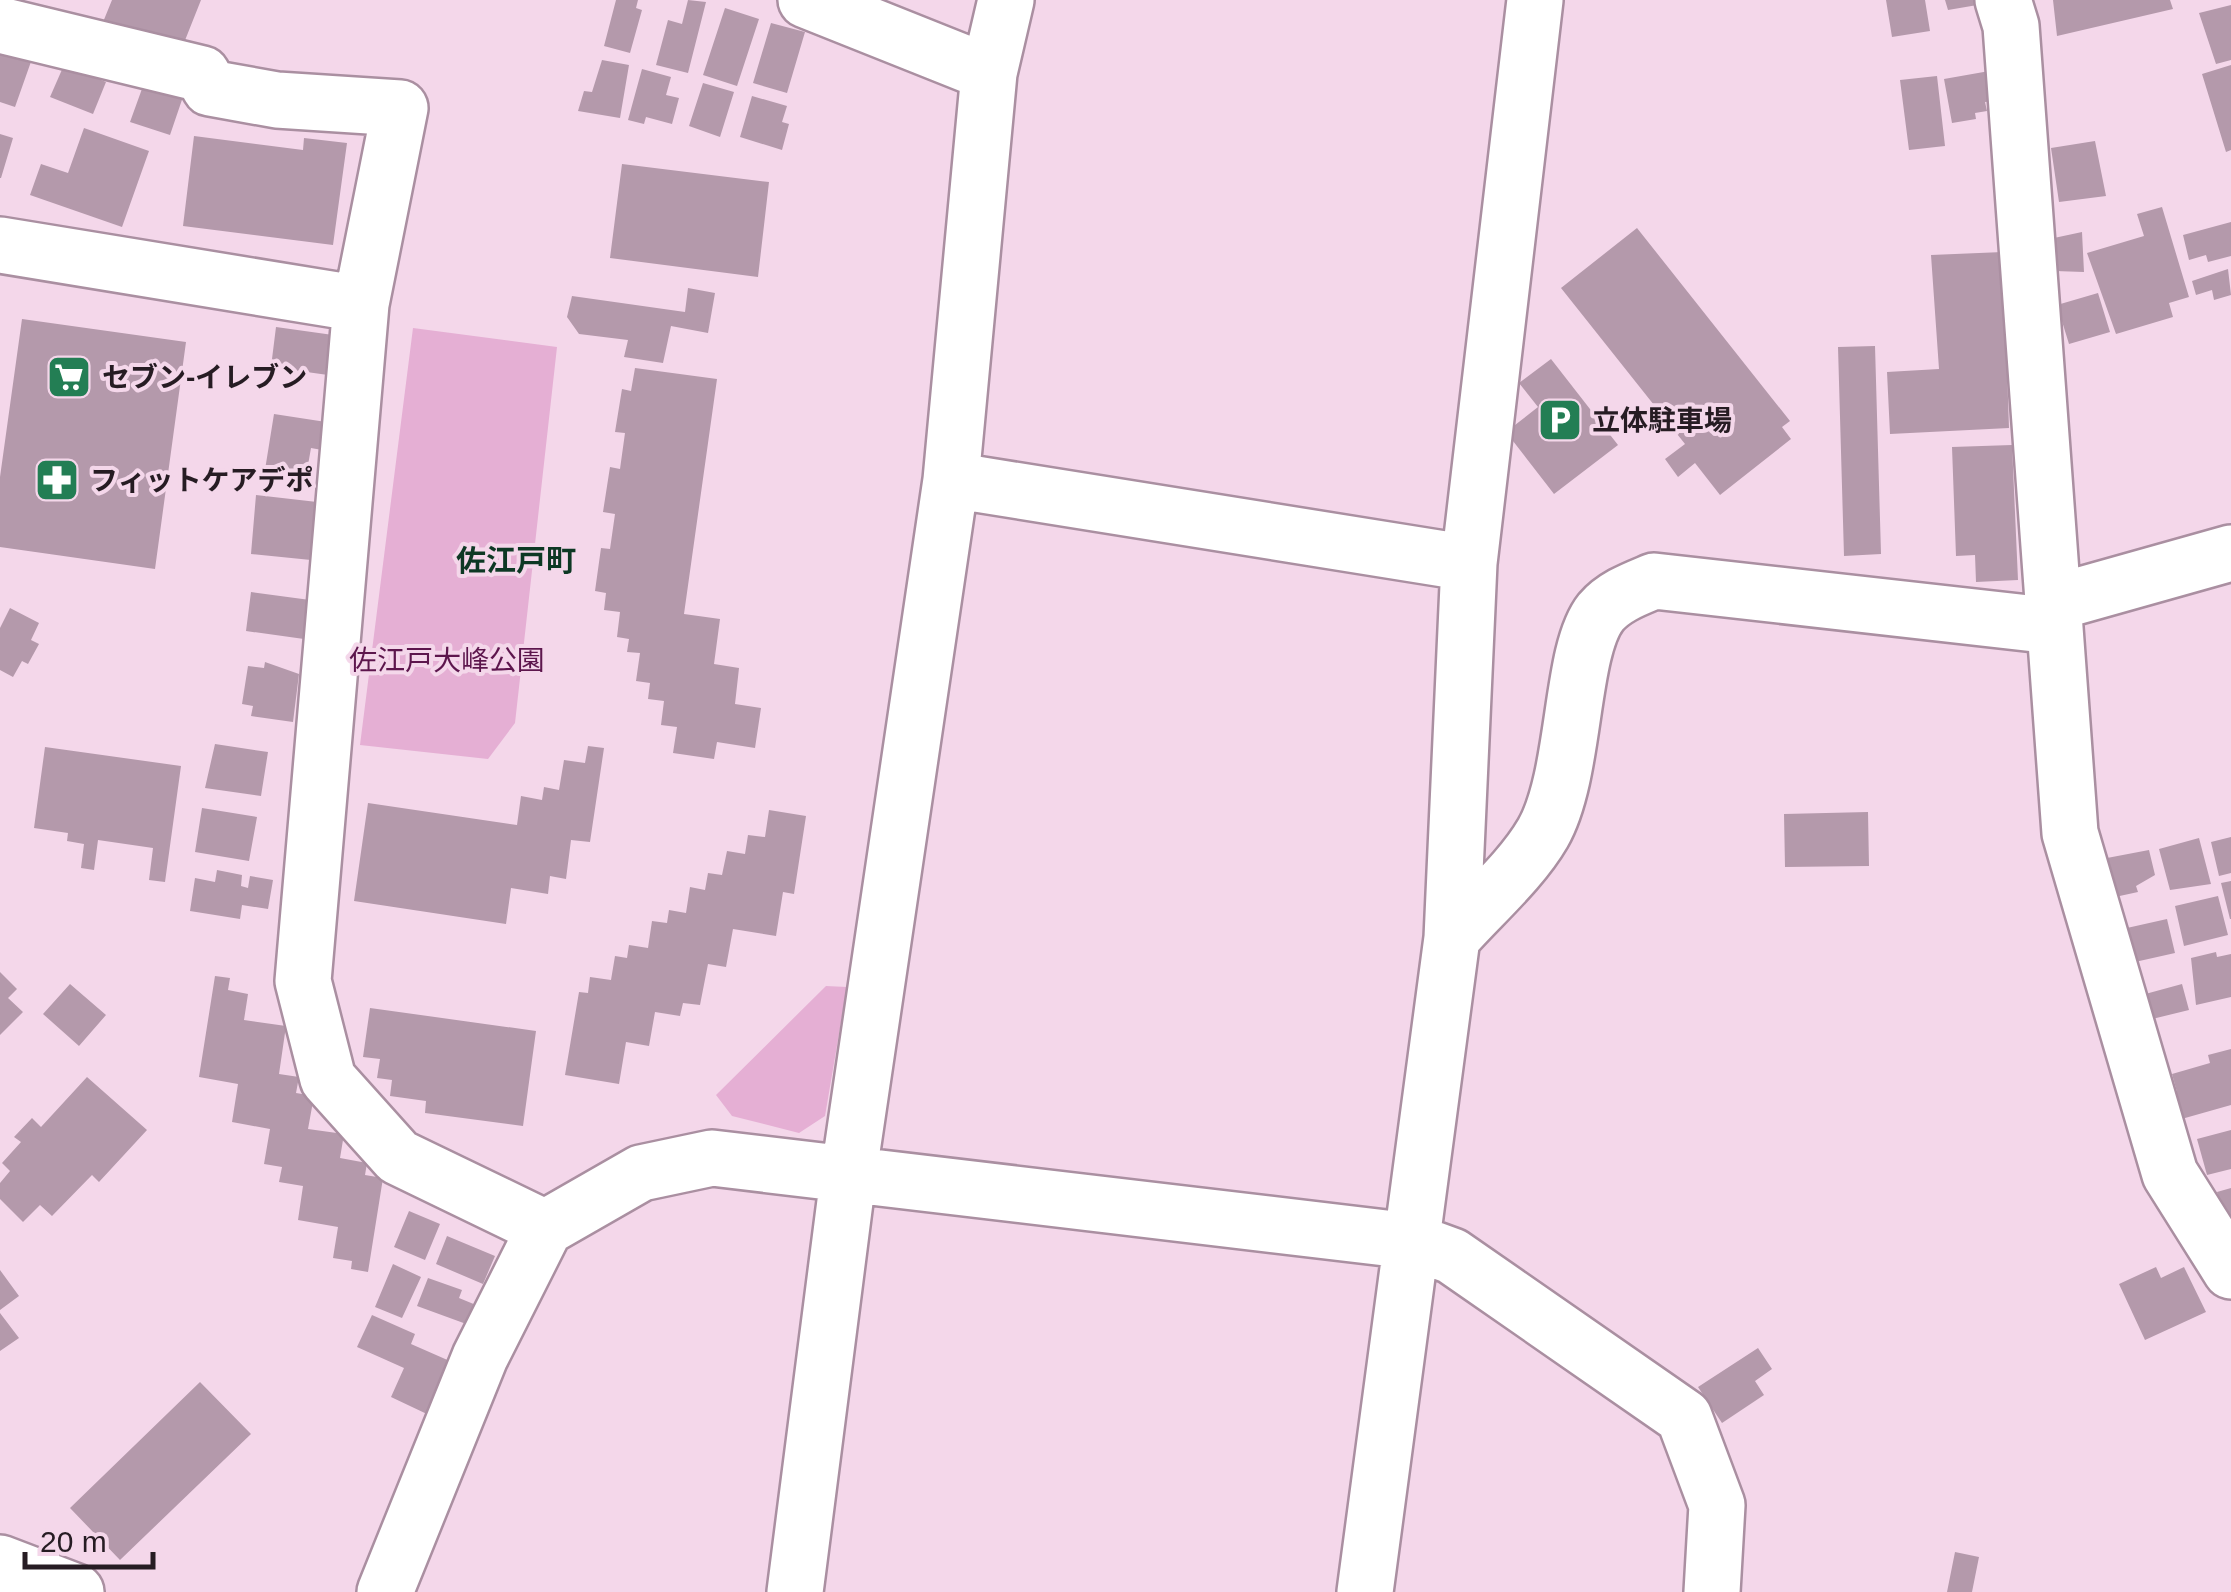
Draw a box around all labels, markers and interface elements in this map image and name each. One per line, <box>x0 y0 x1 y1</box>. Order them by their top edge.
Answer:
supermarket icon: セブン-イレブン <box>46 354 92 400</box>
place label: セブン-イレブン <box>102 362 307 393</box>
parking icon: 立体駐車場 <box>1537 397 1583 443</box>
place label: 立体駐車場 <box>1592 405 1732 436</box>
pharmacy icon: フィットケアデポ <box>34 457 80 503</box>
place label: フィットケアデポ <box>90 465 313 496</box>
district label: 佐江戸町 <box>456 544 576 577</box>
park label: 佐江戸大峰公園 <box>349 645 545 676</box>
scale bar <box>25 1507 152 1569</box>
text: 20 m <box>40 1525 107 1558</box>

